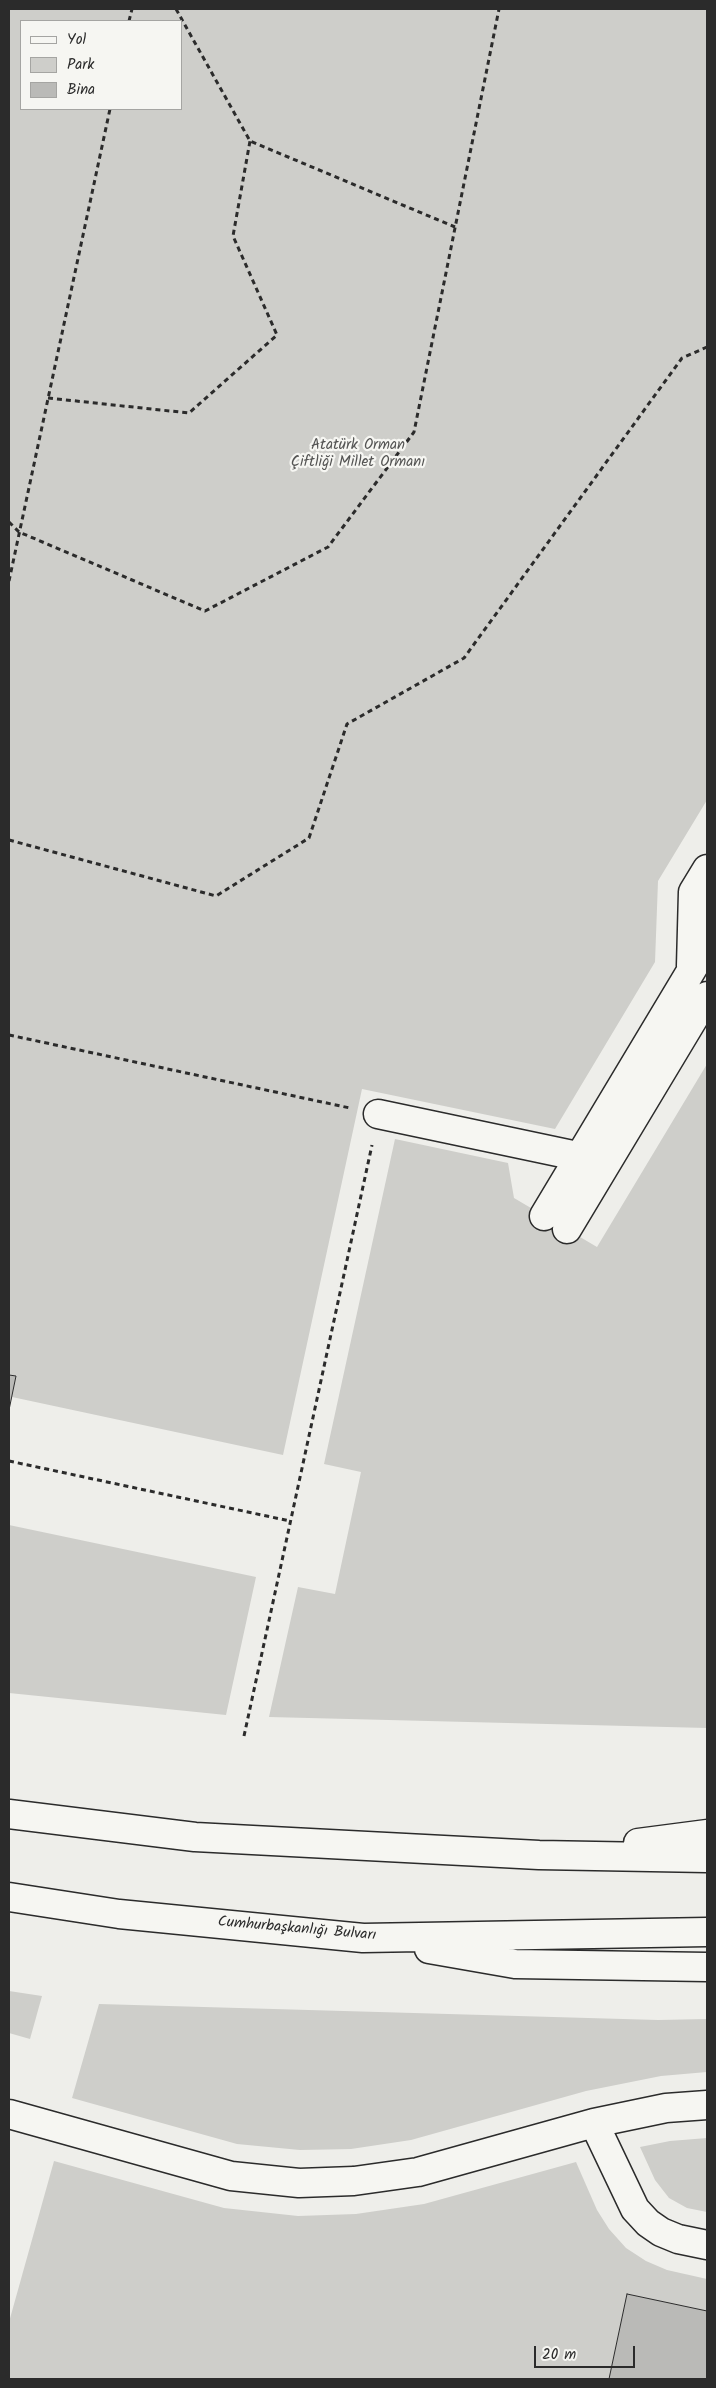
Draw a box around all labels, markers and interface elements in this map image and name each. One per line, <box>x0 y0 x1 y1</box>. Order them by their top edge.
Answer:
legend <box>20 20 182 110</box>
text: Yol <box>67 28 86 52</box>
text: Park <box>67 53 94 77</box>
text: Bina <box>67 78 95 102</box>
park label: Atatürk Orman Çiftliği Millet Ormanı <box>291 437 425 472</box>
street label: Cumhurbaşkanlığı Bulvarı <box>217 1914 377 1946</box>
scale bar <box>536 2336 637 2368</box>
text: 20 m <box>542 2343 576 2367</box>

